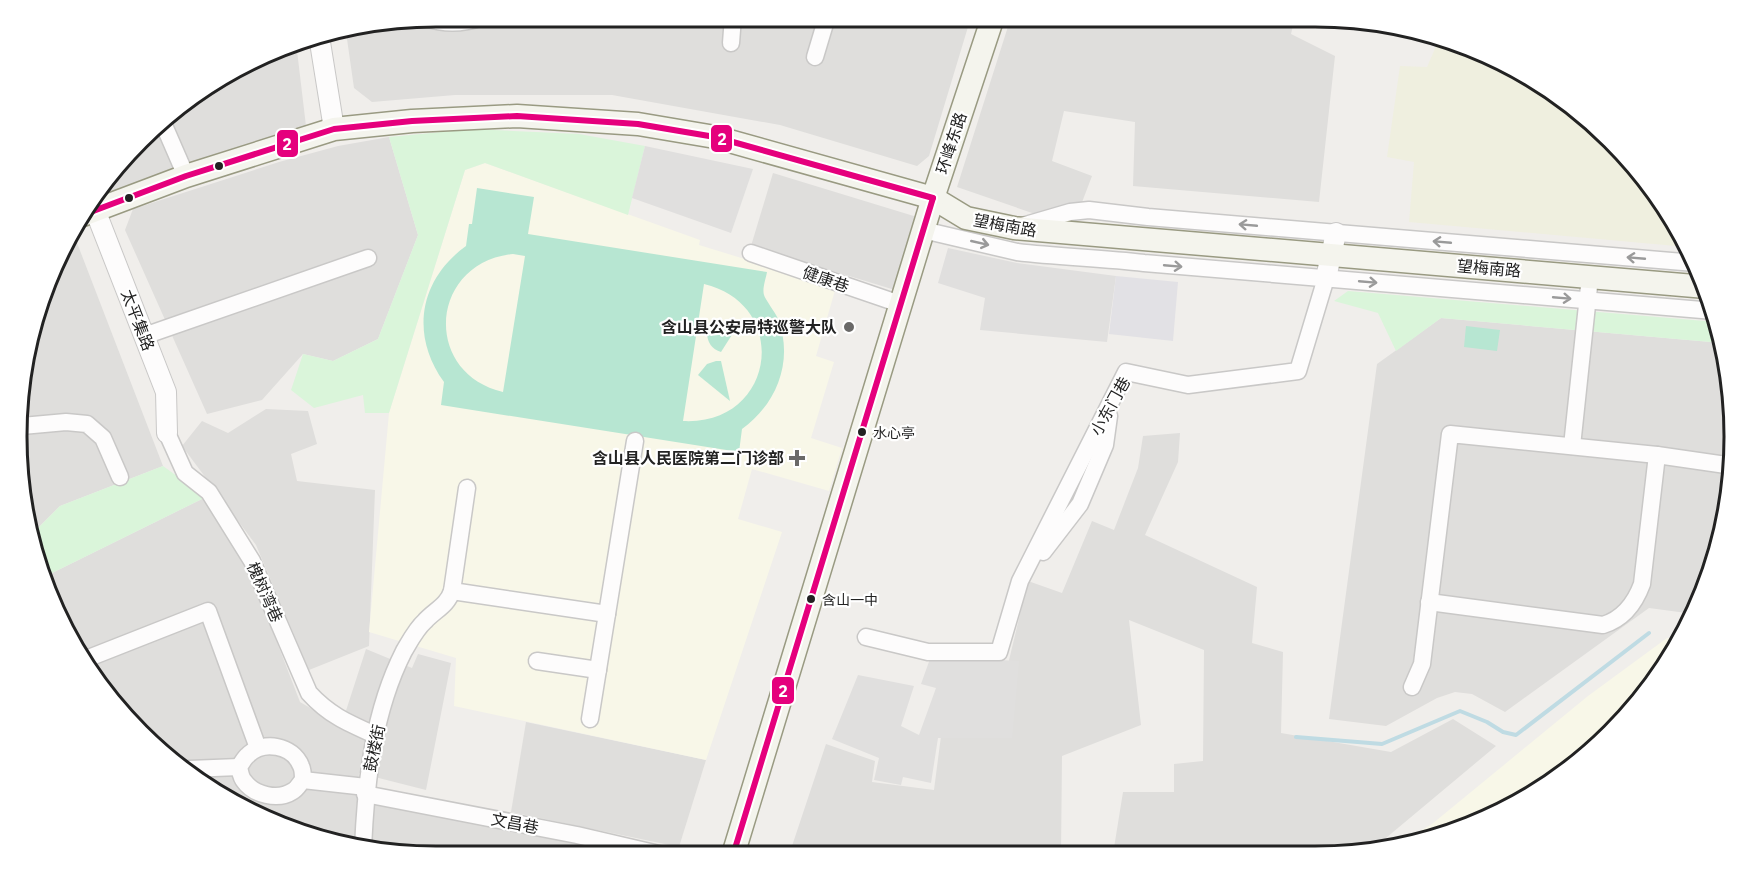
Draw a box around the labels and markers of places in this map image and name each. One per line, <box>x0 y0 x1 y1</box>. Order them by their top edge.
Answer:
unlabelled marker <box>213 160 225 172</box>
unlabelled marker <box>123 192 135 204</box>
place label: 含山县公安局特巡警大队 <box>661 317 837 337</box>
marker: 含山县公安局特巡警大队 <box>842 320 856 334</box>
place label: 水心亭 <box>873 424 915 442</box>
marker: 水心亭 <box>856 426 868 438</box>
place label: 含山县人民医院第二门诊部 <box>592 448 784 468</box>
marker: 含山县人民医院第二门诊部 <box>788 449 806 467</box>
place label: 含山一中 <box>822 591 878 609</box>
marker: 含山一中 <box>805 593 817 605</box>

